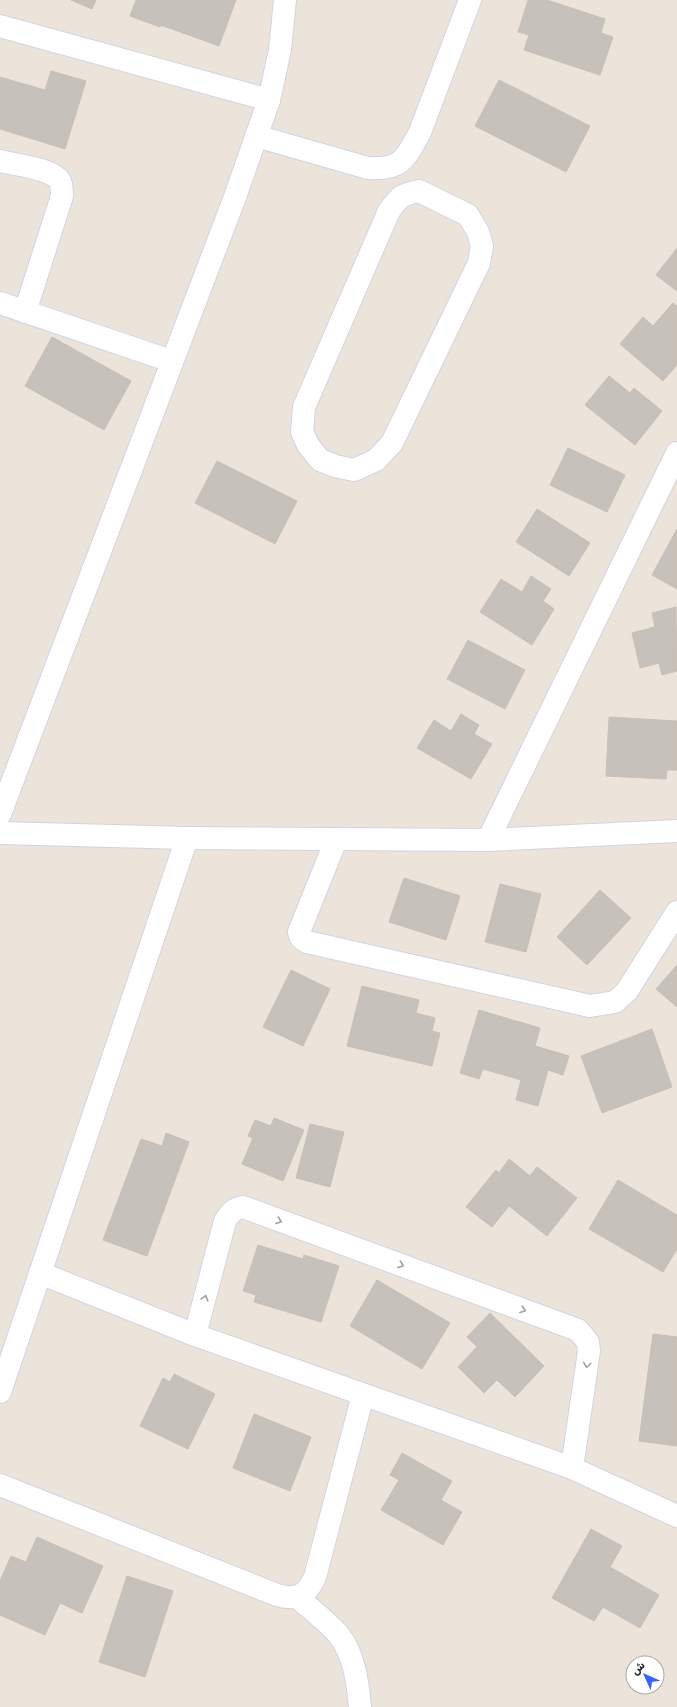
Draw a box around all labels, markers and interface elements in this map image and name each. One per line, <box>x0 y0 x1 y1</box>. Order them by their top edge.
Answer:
one-way arrow <box>276 1216 283 1224</box>
one-way arrow <box>398 1261 405 1269</box>
one-way arrow <box>200 1294 209 1301</box>
one-way arrow <box>520 1305 527 1314</box>
one-way arrow <box>583 1362 592 1368</box>
north arrow <box>625 1655 665 1695</box>
text: ش <box>629 1659 648 1678</box>

